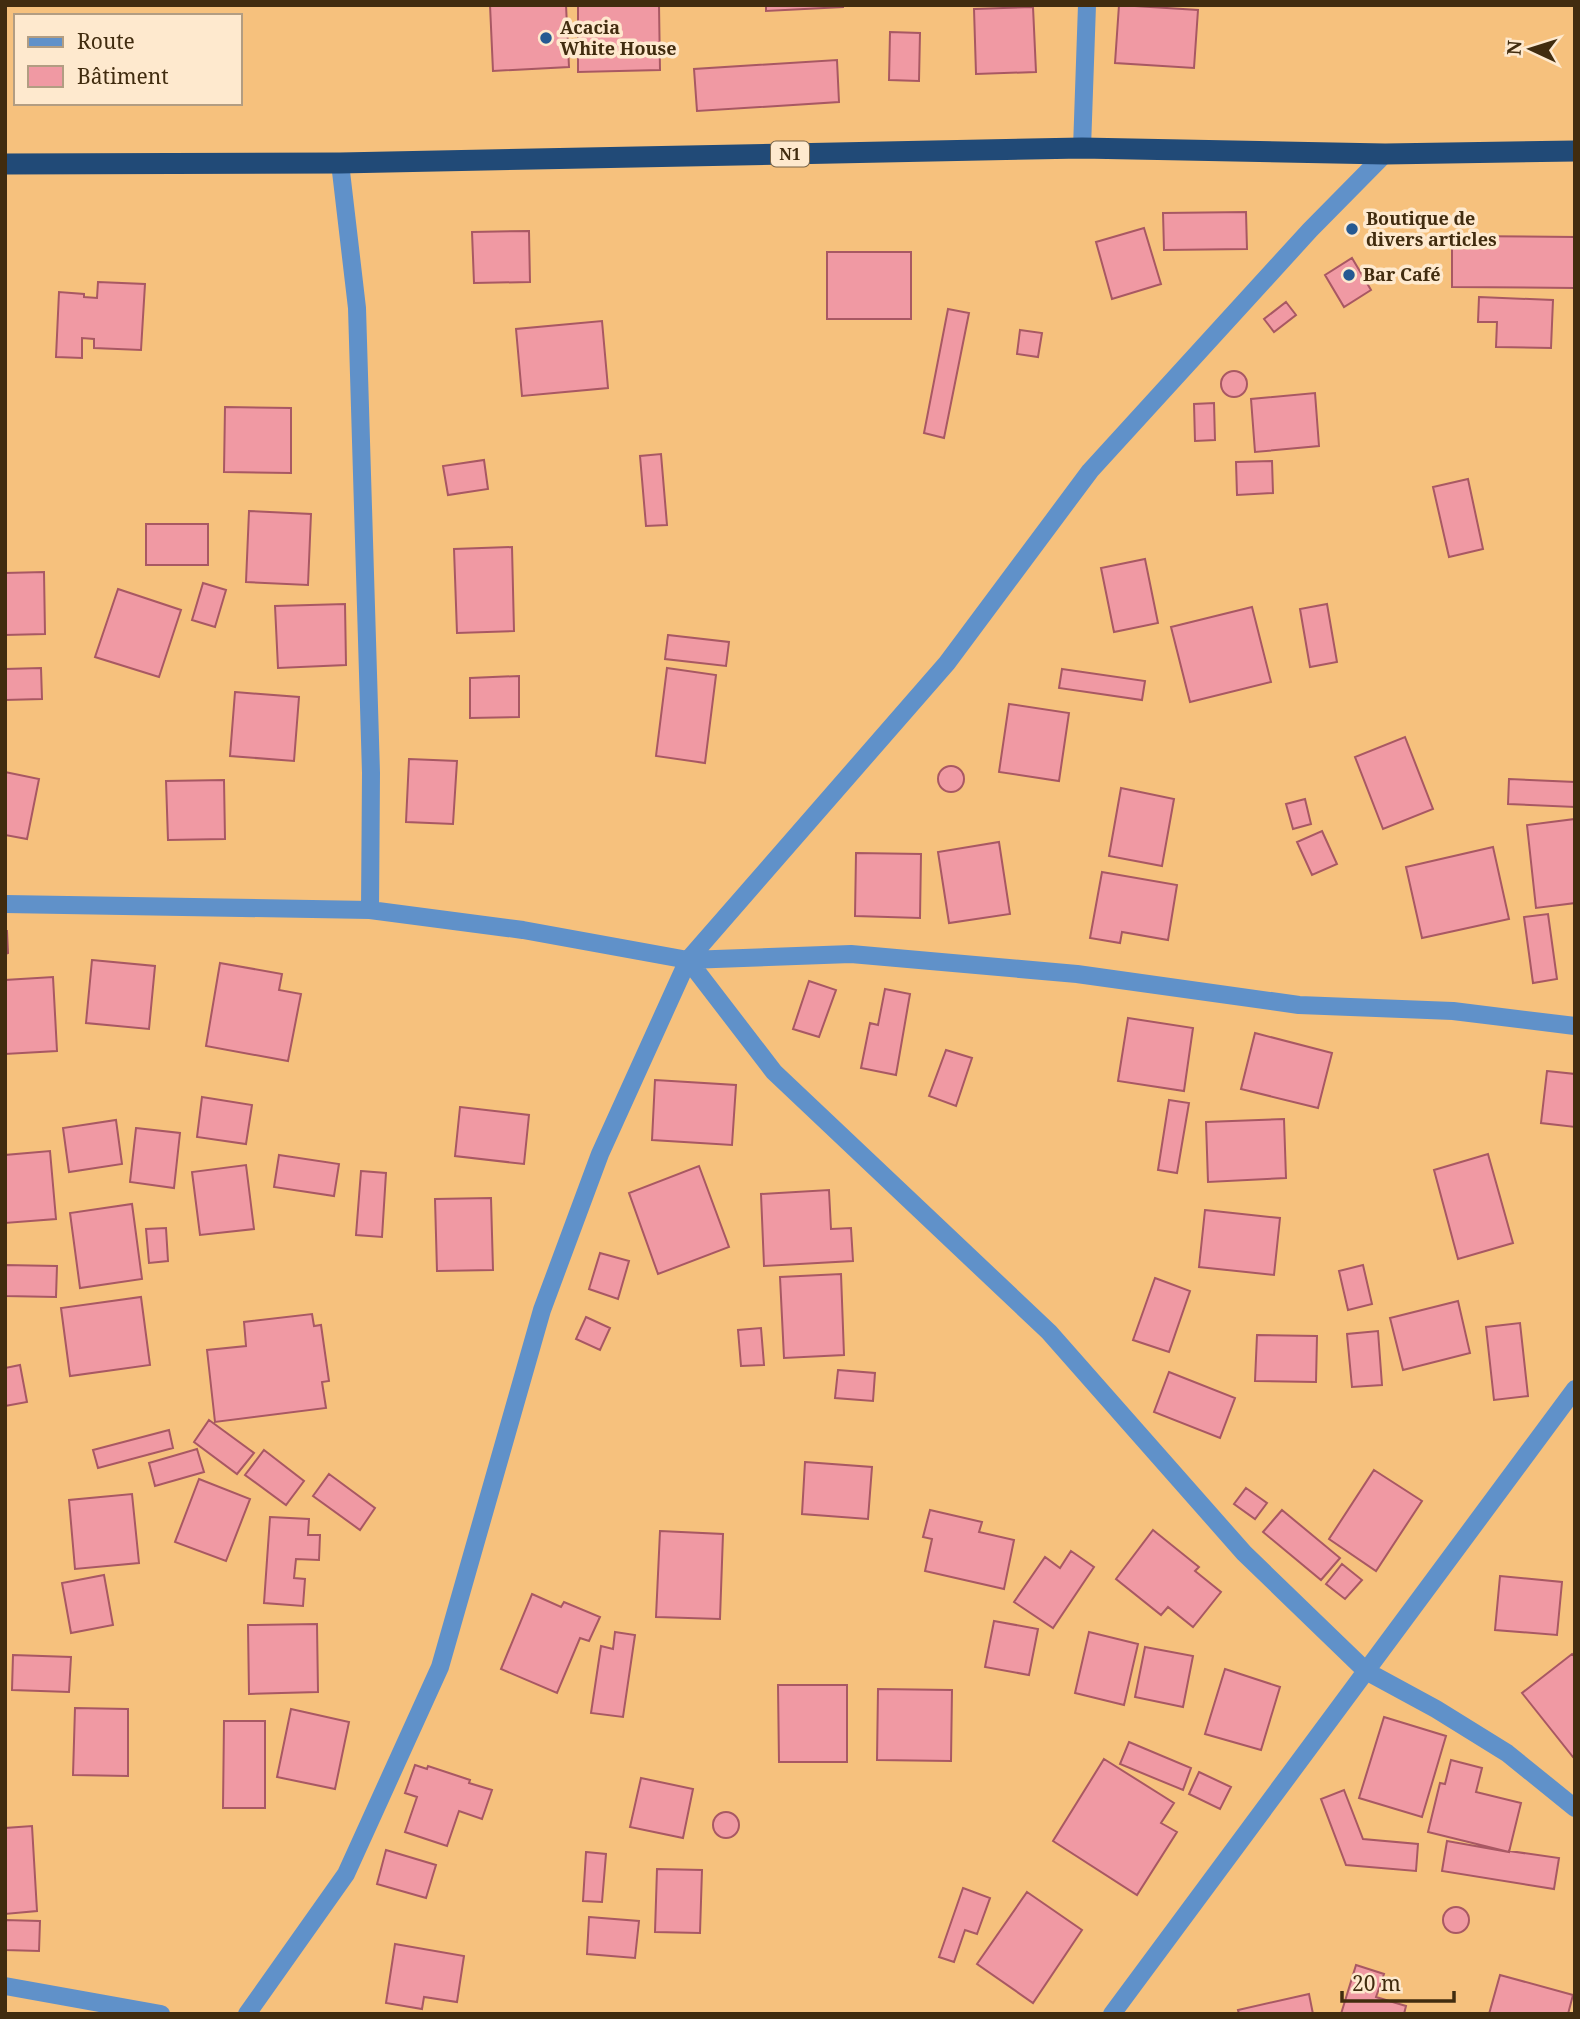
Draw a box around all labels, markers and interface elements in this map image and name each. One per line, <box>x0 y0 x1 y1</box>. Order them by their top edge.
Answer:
legend <box>14 14 242 105</box>
north arrow <box>1496 14 1566 84</box>
place label: Acacia White House <box>560 15 677 60</box>
text: Route <box>77 27 135 55</box>
marker: Acacia White House <box>538 30 554 46</box>
text: N <box>1501 39 1528 56</box>
text: Bâtiment <box>77 62 169 90</box>
road number: N1 <box>771 142 809 166</box>
place label: Boutique de divers articles <box>1366 206 1497 251</box>
marker: Boutique de divers articles <box>1344 221 1360 237</box>
place label: Bar Café <box>1363 262 1440 286</box>
marker: Bar Café <box>1341 267 1357 283</box>
scale bar <box>1342 1960 1454 2004</box>
text: 20 m <box>1352 1969 1401 1997</box>

